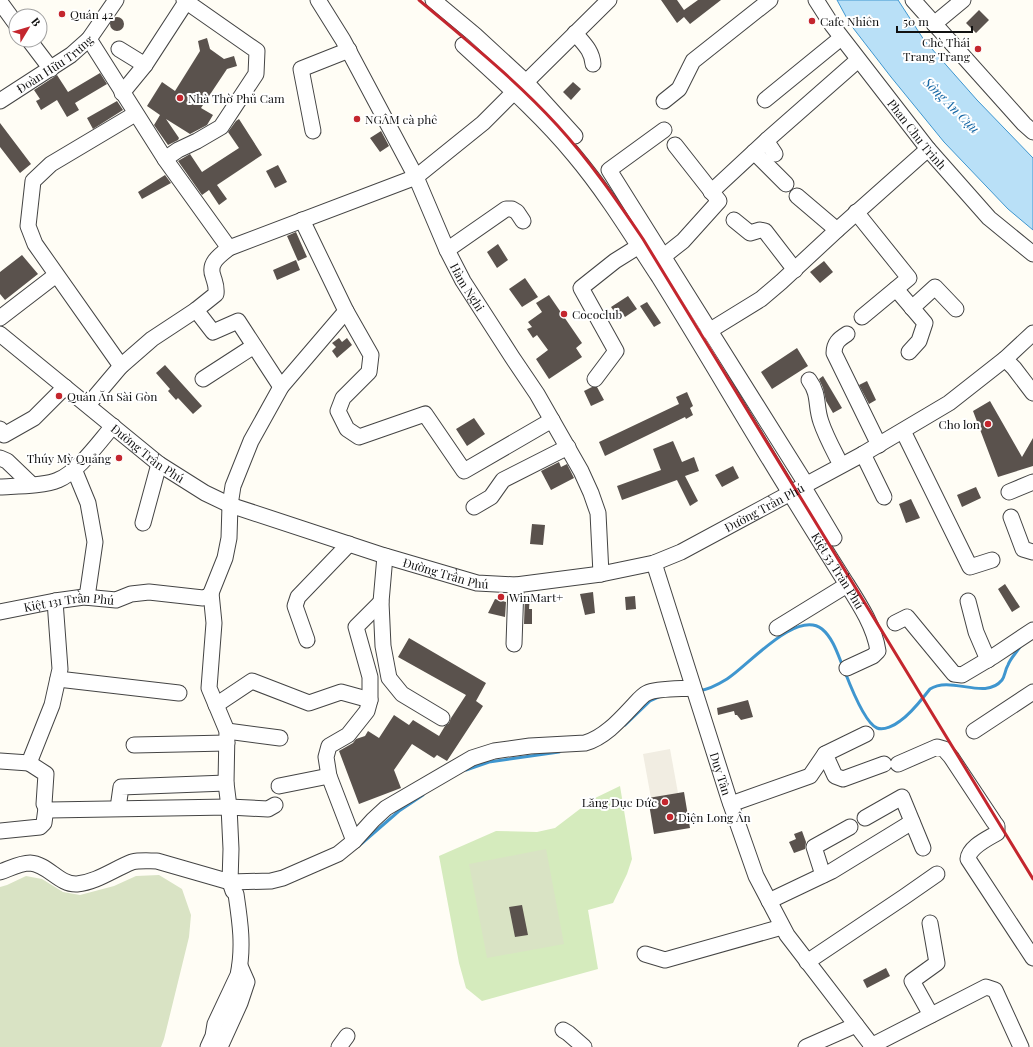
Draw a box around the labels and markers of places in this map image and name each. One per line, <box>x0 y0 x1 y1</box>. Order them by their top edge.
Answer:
place label: Quán 42 <box>70 6 114 22</box>
marker: Quán 42 <box>57 9 67 19</box>
place label: Cafe Nhiên <box>820 13 879 29</box>
marker: Cafe Nhiên <box>807 16 817 26</box>
place label: Chè Thái Trang Trang <box>903 34 971 64</box>
marker: Chè Thái Trang Trang <box>973 44 983 54</box>
place label: Nhà Thờ Phủ Cam <box>188 90 285 106</box>
marker: Nhà Thờ Phủ Cam <box>175 93 185 103</box>
place label: NGÂM cà phê <box>365 111 437 127</box>
marker: NGÂM cà phê <box>352 114 362 124</box>
place label: Cococlub <box>572 306 622 322</box>
marker: Cococlub <box>559 309 569 319</box>
place label: Quán Ăn Sài Gòn <box>67 388 157 404</box>
marker: Quán Ăn Sài Gòn <box>54 391 64 401</box>
place label: Cho lon <box>938 416 980 432</box>
marker: Cho lon <box>983 419 993 429</box>
place label: Thúy Mỳ Quảng <box>27 450 112 466</box>
marker: Thúy Mỳ Quảng <box>114 453 124 463</box>
place label: WinMart+ <box>508 589 563 605</box>
marker: WinMart+ <box>496 592 506 602</box>
place label: Lăng Dục Đức <box>582 794 657 810</box>
marker: Lăng Dục Đức <box>660 797 670 807</box>
place label: Điện Long Ân <box>678 809 751 825</box>
marker: Điện Long Ân <box>665 812 675 822</box>

